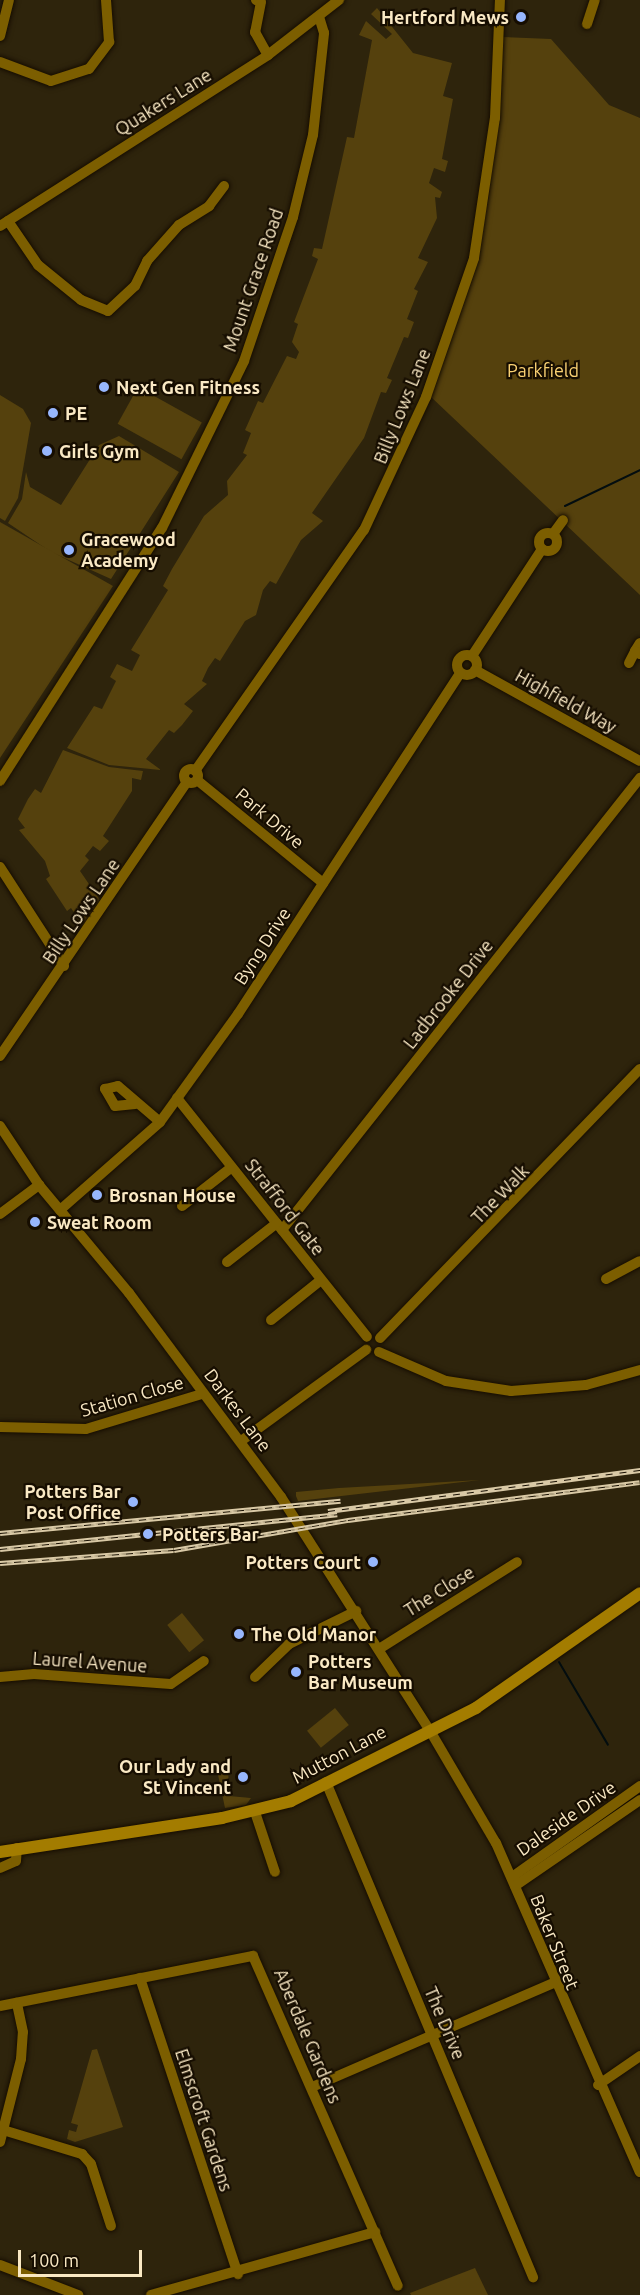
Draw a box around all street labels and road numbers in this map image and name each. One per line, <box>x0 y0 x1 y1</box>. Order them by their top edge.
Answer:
street label: Quakers Lane <box>111 64 215 140</box>
street label: Mount Grace Road <box>218 206 288 354</box>
street label: Billy Lows Lane <box>369 345 435 467</box>
street label: Highfield Way <box>512 664 620 738</box>
street label: Park Drive <box>231 783 309 853</box>
street label: Billy Lows Lane <box>38 854 124 968</box>
street label: Byng Drive <box>229 903 295 989</box>
street label: Ladbrooke Drive <box>399 935 497 1053</box>
street label: Strafford Gate <box>241 1154 329 1260</box>
street label: The Walk <box>467 1160 533 1228</box>
street label: Darkes Lane <box>200 1364 276 1456</box>
street label: Station Close <box>78 1371 186 1421</box>
street label: The Close <box>400 1561 478 1621</box>
street label: Laurel Avenue <box>32 1647 148 1677</box>
street label: Mutton Lane <box>288 1720 390 1788</box>
street label: Daleside Drive <box>512 1776 620 1860</box>
street label: Baker Street <box>526 1891 584 1993</box>
street label: Aberdale Gardens <box>270 1965 346 2107</box>
street label: The Drive <box>420 1983 470 2063</box>
street label: Elmscroft Gardens <box>171 2046 237 2194</box>

